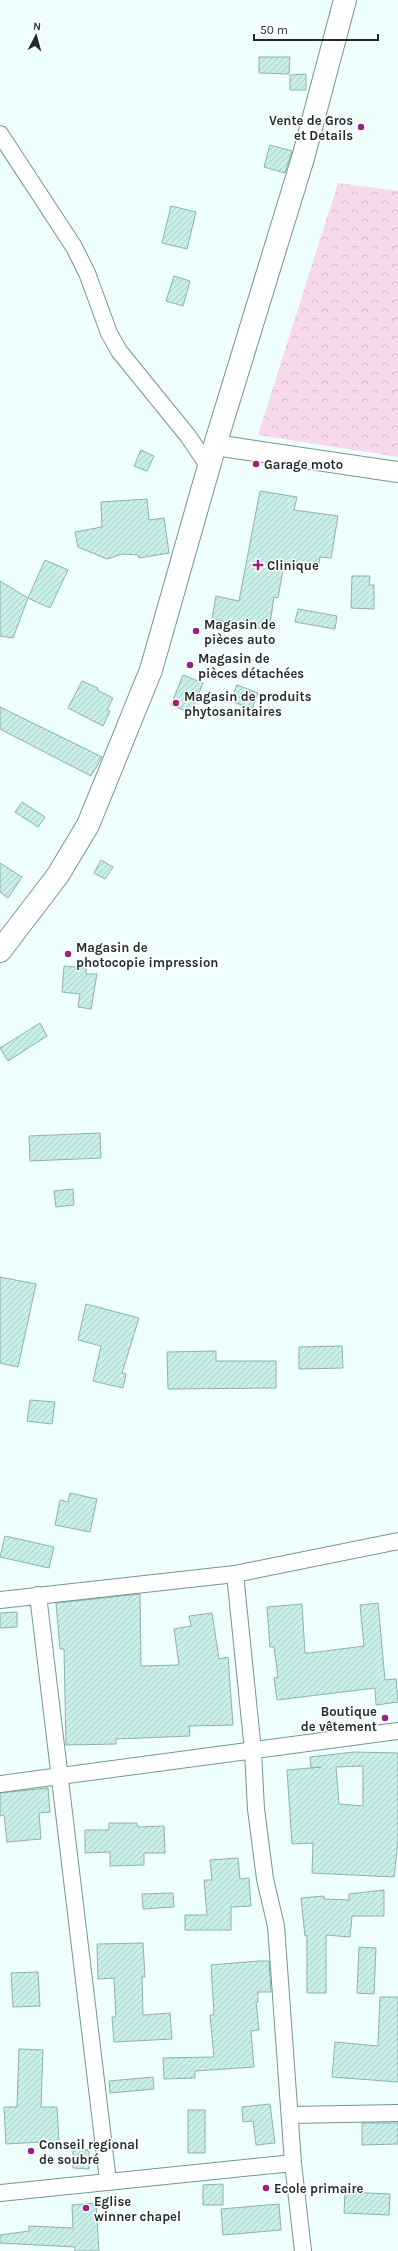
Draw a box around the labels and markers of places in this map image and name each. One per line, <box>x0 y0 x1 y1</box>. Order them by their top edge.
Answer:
place label: Vente de Gros et Details <box>269 113 353 143</box>
marker: Vente de Gros et Details <box>356 122 366 132</box>
place label: Garage moto <box>264 457 343 472</box>
marker: Garage moto <box>251 459 261 469</box>
place label: Clinique <box>267 558 319 574</box>
marker: Clinique <box>252 559 264 571</box>
place label: Magasin de pièces auto <box>204 617 276 647</box>
marker: Magasin de pièces auto <box>191 626 201 636</box>
place label: Magasin de pièces détachées <box>198 651 304 681</box>
marker: Magasin de pièces détachées <box>185 660 195 670</box>
place label: Magasin de produits phytosanitaires <box>184 689 312 719</box>
marker: Magasin de produits phytosanitaires <box>171 698 181 708</box>
place label: Magasin de photocopie impression <box>76 940 218 970</box>
marker: Magasin de photocopie impression <box>63 949 73 959</box>
place label: Boutique de vêtement <box>301 1704 377 1734</box>
marker: Boutique de vêtement <box>380 1713 390 1723</box>
place label: Conseil regional de soubré <box>39 2137 139 2167</box>
marker: Conseil regional de soubré <box>26 2146 36 2156</box>
place label: Ecole primaire <box>274 2181 364 2196</box>
marker: Ecole primaire <box>261 2183 271 2193</box>
place label: Eglise winner chapel <box>94 2194 181 2224</box>
marker: Eglise winner chapel <box>81 2203 91 2213</box>

